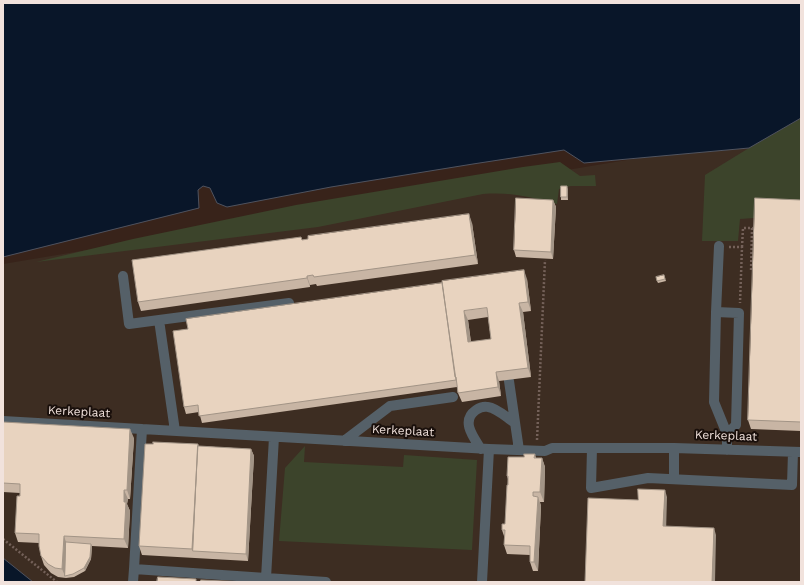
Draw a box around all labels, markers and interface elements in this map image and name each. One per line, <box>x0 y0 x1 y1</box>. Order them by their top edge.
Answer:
street label: Kerkeplaat <box>48 403 110 421</box>
street label: Kerkeplaat <box>372 422 434 440</box>
street label: Kerkeplaat <box>695 428 757 444</box>

